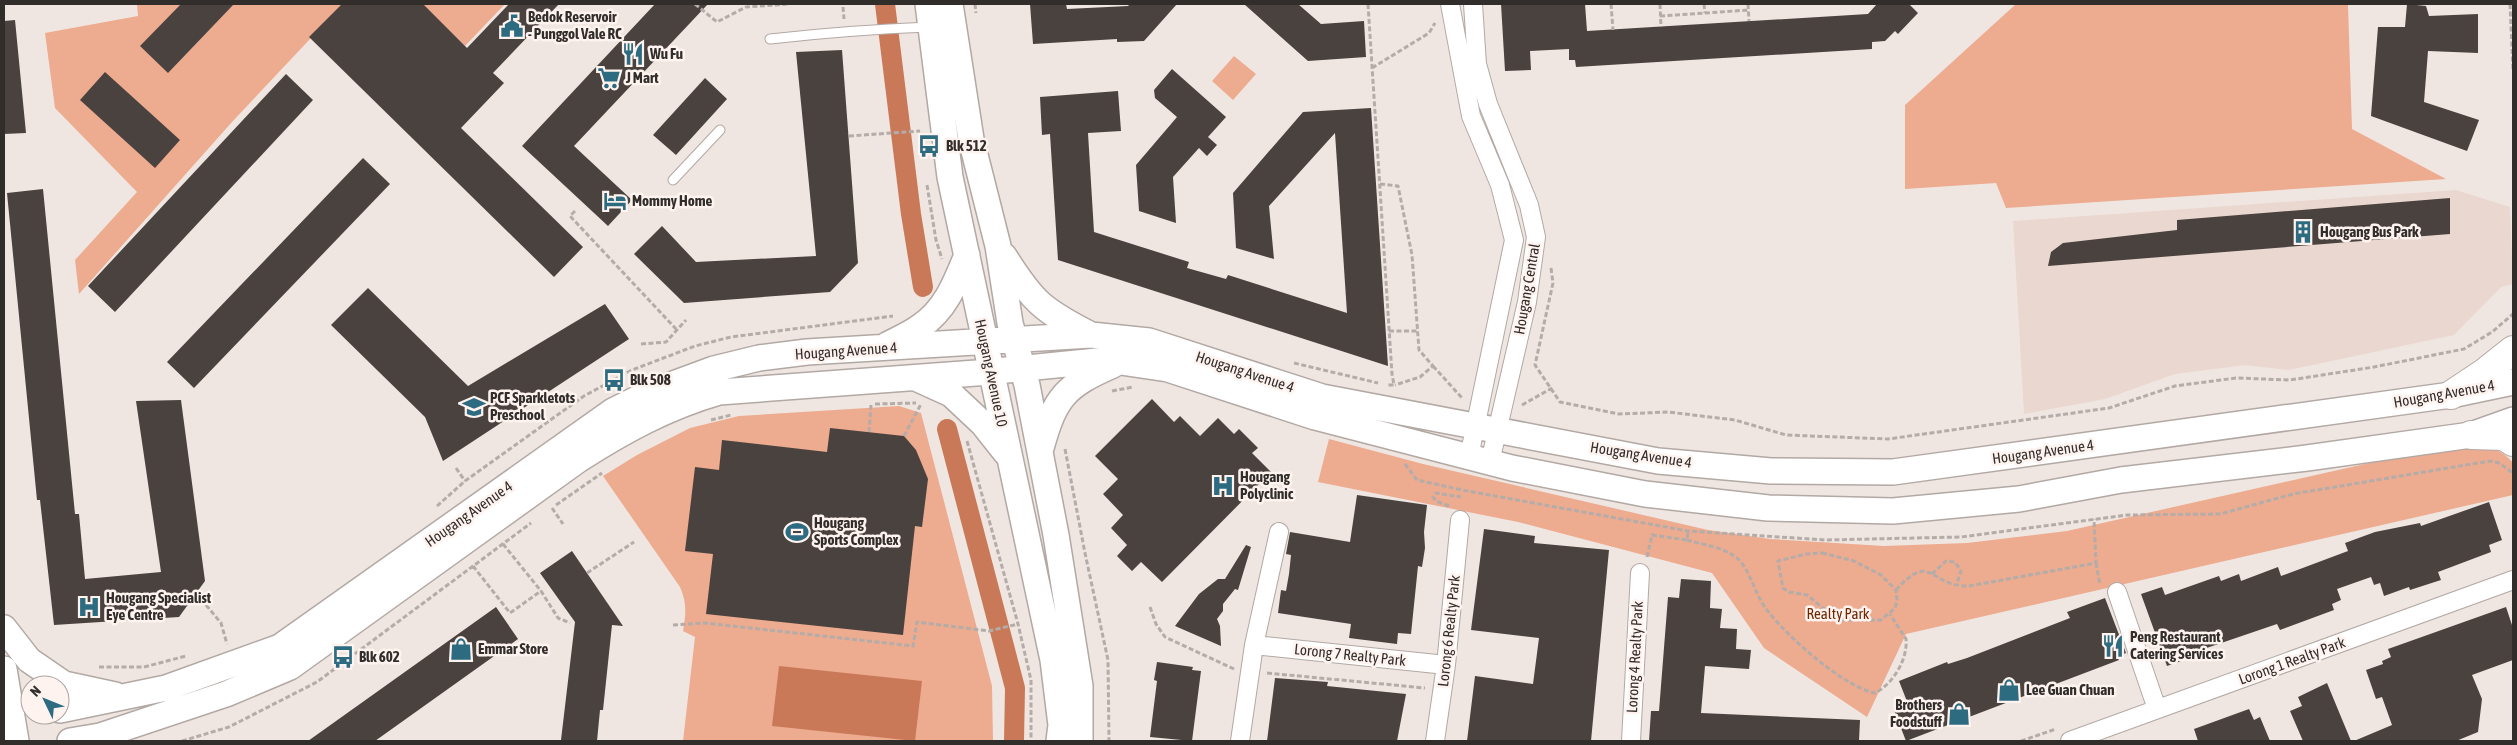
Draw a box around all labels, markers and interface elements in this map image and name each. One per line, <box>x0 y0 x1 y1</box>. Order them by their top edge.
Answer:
place label: Bedok Reservoir - Punggol Vale RC <box>528 8 622 42</box>
public building icon: Bedok Reservoir - Punggol Vale RC <box>499 13 525 39</box>
restaurant icon: Wu Fu <box>620 41 646 67</box>
place label: Wu Fu <box>649 45 683 62</box>
supermarket icon: J Mart <box>596 65 622 91</box>
place label: J Mart <box>625 69 659 86</box>
bus stop icon: Blk 512 <box>916 133 942 159</box>
place label: Blk 512 <box>946 137 987 154</box>
hotel icon: Mommy Home <box>602 188 628 214</box>
place label: Mommy Home <box>632 192 713 209</box>
building icon: Hougang Bus Park <box>2290 219 2316 245</box>
place label: Hougang Bus Park <box>2320 223 2419 240</box>
street label: Hougang Central <box>1510 242 1543 336</box>
street label: Hougang Avenue 10 <box>972 318 1011 428</box>
street label: Hougang Avenue 4 <box>794 338 898 363</box>
street label: Hougang Avenue 4 <box>1194 348 1297 395</box>
bus stop icon: Blk 508 <box>601 367 627 393</box>
place label: Blk 508 <box>630 371 671 388</box>
street label: Hougang Avenue 4 <box>2392 376 2496 411</box>
place label: PCF Sparkletots Preschool <box>490 389 576 423</box>
school or university icon: PCF Sparkletots Preschool <box>461 394 487 420</box>
street label: Hougang Avenue 4 <box>1991 436 2095 467</box>
street label: Hougang Avenue 4 <box>1589 438 1693 471</box>
place label: Hougang Polyclinic <box>1240 468 1294 502</box>
hospital icon: Hougang Polyclinic <box>1210 473 1236 499</box>
street label: Hougang Avenue 4 <box>422 477 516 550</box>
place label: Hougang Sports Complex <box>814 514 899 548</box>
sports icon: Hougang Sports Complex <box>784 519 810 545</box>
street label: Lorong 6 Realty Park <box>1434 574 1463 688</box>
place label: Hougang Specialist Eye Centre <box>106 589 212 623</box>
hospital icon: Hougang Specialist Eye Centre <box>76 594 102 620</box>
street label: Lorong 4 Realty Park <box>1623 600 1646 713</box>
park label: Realty Park <box>1807 605 1870 622</box>
place label: Peng Restaurant Catering Services <box>2130 628 2224 662</box>
restaurant icon: Peng Restaurant Catering Services <box>2100 633 2126 659</box>
street label: Lorong 1 Realty Park <box>2236 633 2348 688</box>
shop icon: Emmar Store <box>448 636 474 662</box>
place label: Emmar Store <box>478 640 548 657</box>
street label: Lorong 7 Realty Park <box>1293 640 1407 669</box>
bus stop icon: Blk 602 <box>330 644 356 670</box>
place label: Blk 602 <box>359 648 400 665</box>
north arrow <box>20 675 70 725</box>
shop icon: Lee Guan Chuan <box>1996 677 2022 703</box>
place label: Lee Guan Chuan <box>2026 681 2114 698</box>
text: N <box>27 683 44 700</box>
place label: Brothers Foodstuff <box>1890 696 1943 730</box>
shop icon: Brothers Foodstuff <box>1946 701 1972 727</box>

